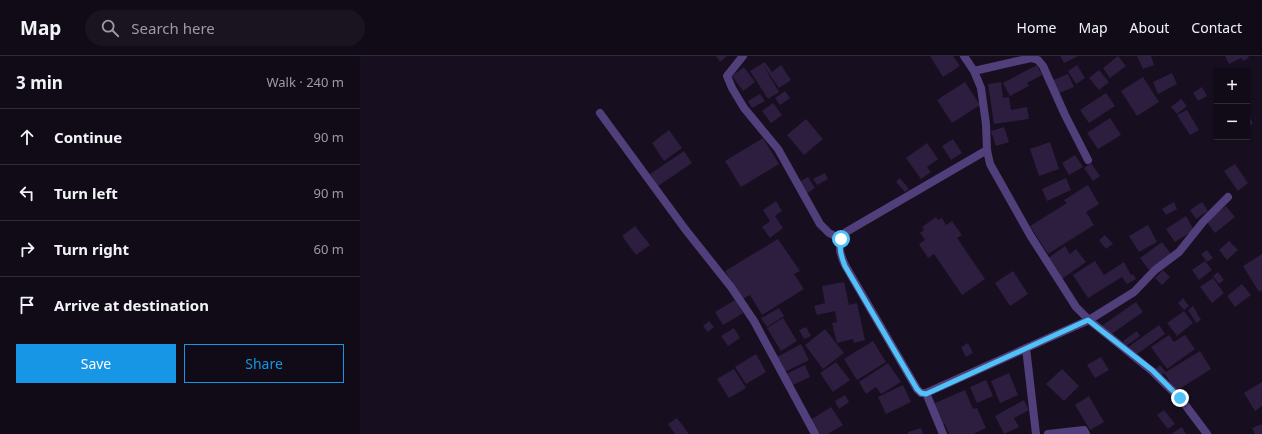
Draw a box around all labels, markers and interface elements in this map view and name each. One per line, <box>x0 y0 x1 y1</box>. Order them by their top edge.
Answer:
search box <box>85 10 365 46</box>
text: Map <box>20 15 61 41</box>
icon: search <box>99 17 121 39</box>
text: Search here <box>131 18 215 38</box>
text: Home <box>1017 18 1056 37</box>
text: Map <box>1078 18 1108 37</box>
text: About <box>1130 18 1169 37</box>
text: Contact <box>1191 18 1242 37</box>
map controls <box>1214 68 1250 140</box>
button: + <box>1214 68 1250 104</box>
text: 3 min <box>16 71 63 94</box>
text: Walk · 240 m <box>266 73 344 91</box>
button: − <box>1214 104 1250 140</box>
icon: ahead <box>16 126 38 148</box>
text: Continue <box>54 127 122 147</box>
text: 90 m <box>314 128 344 146</box>
icon: left <box>16 182 38 204</box>
text: Turn left <box>54 183 118 203</box>
text: 90 m <box>314 184 344 202</box>
route start <box>832 230 850 248</box>
icon: right <box>16 238 38 260</box>
text: Turn right <box>54 239 129 259</box>
text: 60 m <box>314 240 344 258</box>
icon: arrive <box>16 294 38 316</box>
text: Arrive at destination <box>54 295 209 315</box>
button: Save <box>16 344 176 383</box>
button: Share <box>184 344 344 383</box>
route end <box>1171 389 1189 407</box>

